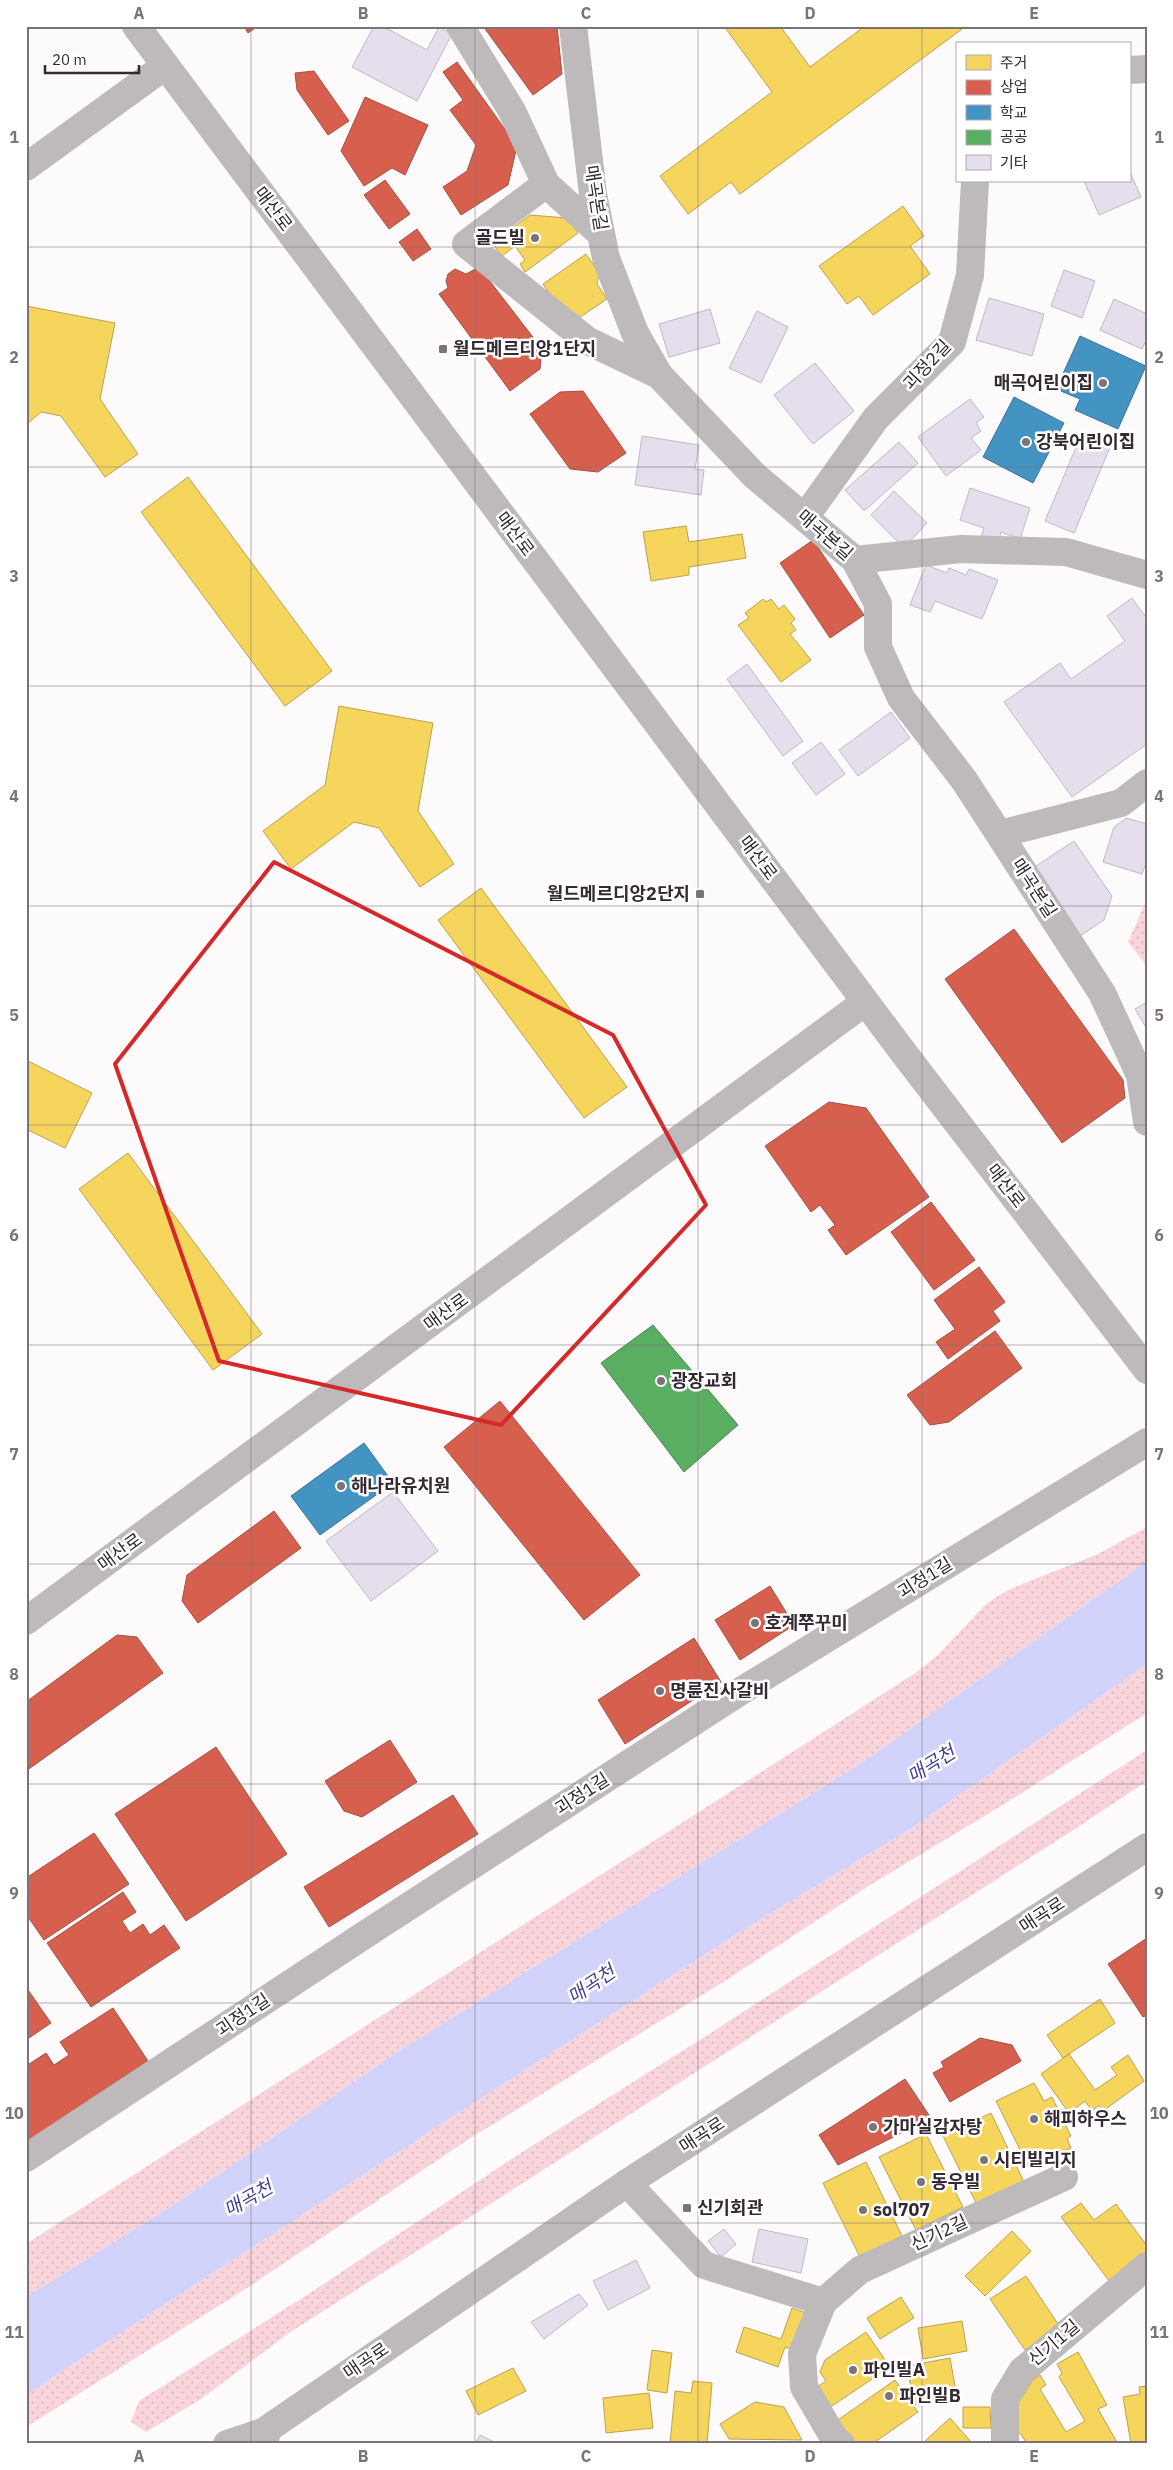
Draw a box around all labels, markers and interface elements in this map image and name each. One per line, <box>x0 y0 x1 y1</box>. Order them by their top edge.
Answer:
text: A <box>134 3 145 23</box>
text: B <box>358 3 369 23</box>
text: C <box>581 3 591 23</box>
text: D <box>804 3 816 23</box>
text: E <box>1029 3 1039 23</box>
scale bar <box>45 42 139 74</box>
legend <box>956 42 1130 182</box>
text: 20 m <box>52 50 87 69</box>
text: 주거 <box>1000 53 1028 72</box>
text: 상업 <box>1000 77 1028 96</box>
text: 학교 <box>1000 103 1028 122</box>
text: 1 <box>9 127 19 147</box>
text: 공공 <box>1000 127 1028 146</box>
text: 1 <box>1154 127 1164 147</box>
text: 기타 <box>1000 153 1028 172</box>
street label: 매곡본길 <box>580 163 613 232</box>
street label: 매산로 <box>249 182 298 235</box>
place label: 골드빌 <box>475 226 525 249</box>
marker: 골드빌 <box>529 232 541 244</box>
street label: 괴정2길 <box>898 335 956 395</box>
place label: 월드메르디앙1단지 <box>453 337 596 360</box>
marker: 월드메르디앙1단지 <box>437 343 449 355</box>
text: 2 <box>9 347 19 367</box>
text: 2 <box>1154 347 1164 367</box>
place label: 매곡어린이집 <box>994 371 1093 394</box>
marker: 매곡어린이집 <box>1097 377 1109 389</box>
place label: 강북어린이집 <box>1036 430 1135 453</box>
marker: 강북어린이집 <box>1020 436 1032 448</box>
street label: 매곡본길 <box>793 504 858 565</box>
street label: 매산로 <box>491 507 540 560</box>
text: 3 <box>9 566 19 586</box>
text: 3 <box>1154 566 1164 586</box>
text: 4 <box>9 786 19 806</box>
text: 4 <box>1154 786 1164 806</box>
street label: 매산로 <box>734 831 783 884</box>
street label: 매곡본길 <box>1007 854 1062 922</box>
place label: 월드메르디앙2단지 <box>547 882 690 905</box>
marker: 월드메르디앙2단지 <box>694 888 706 900</box>
text: 5 <box>9 1005 19 1025</box>
text: 5 <box>1154 1005 1164 1025</box>
street label: 매산로 <box>982 1159 1031 1212</box>
text: 6 <box>9 1225 19 1245</box>
text: 6 <box>1154 1225 1164 1245</box>
street label: 매산로 <box>419 1288 473 1336</box>
place label: 광장교회 <box>671 1369 737 1392</box>
marker: 광장교회 <box>655 1375 667 1387</box>
text: 7 <box>9 1444 19 1464</box>
text: 7 <box>1154 1444 1164 1464</box>
place label: 해나라유치원 <box>351 1474 450 1497</box>
marker: 해나라유치원 <box>335 1480 347 1492</box>
street label: 매산로 <box>93 1528 147 1576</box>
street label: 괴정1길 <box>893 1552 956 1603</box>
place label: 호계쭈꾸미 <box>765 1611 848 1634</box>
marker: 호계쭈꾸미 <box>749 1617 761 1629</box>
text: 8 <box>9 1664 19 1684</box>
text: 8 <box>1154 1664 1164 1684</box>
place label: 명륜진사갈비 <box>670 1679 769 1702</box>
marker: 명륜진사갈비 <box>654 1685 666 1697</box>
water label: 매곡천 <box>902 1739 961 1788</box>
street label: 괴정1길 <box>550 1767 613 1820</box>
text: 9 <box>9 1883 19 1903</box>
text: 9 <box>1154 1883 1164 1903</box>
street label: 매곡로 <box>1015 1891 1069 1938</box>
water label: 매곡천 <box>563 1959 621 2009</box>
street label: 괴정1길 <box>211 1988 274 2041</box>
text: 10 <box>4 2103 24 2123</box>
text: 10 <box>1149 2103 1169 2123</box>
place label: 해피하우스 <box>1044 2107 1127 2130</box>
street label: 매곡로 <box>675 2111 729 2158</box>
marker: 해피하우스 <box>1028 2113 1040 2125</box>
place label: 가마실감자탕 <box>883 2115 983 2138</box>
marker: 가마실감자탕 <box>867 2121 879 2133</box>
place label: 시티빌리지 <box>994 2148 1077 2171</box>
marker: 시티빌리지 <box>978 2154 990 2166</box>
place label: 동우빌 <box>931 2170 981 2193</box>
water label: 매곡천 <box>219 2174 278 2222</box>
marker: 동우빌 <box>915 2176 927 2188</box>
place label: 신기회관 <box>697 2196 764 2219</box>
place label: sol707 <box>873 2198 930 2221</box>
marker: 신기회관 <box>681 2202 693 2214</box>
marker: sol707 <box>857 2204 869 2216</box>
street label: 신기2길 <box>907 2209 971 2256</box>
street label: 신기1길 <box>1023 2314 1084 2371</box>
text: 11 <box>4 2322 24 2342</box>
text: 11 <box>1149 2322 1169 2342</box>
street label: 매곡로 <box>339 2337 393 2384</box>
place label: 파인빌A <box>863 2358 925 2381</box>
marker: 파인빌A <box>847 2364 859 2376</box>
place label: 파인빌B <box>899 2384 961 2407</box>
marker: 파인빌B <box>883 2390 895 2402</box>
text: A <box>134 2446 145 2466</box>
text: B <box>358 2446 369 2466</box>
text: C <box>581 2446 591 2466</box>
text: D <box>804 2446 816 2466</box>
text: E <box>1029 2446 1039 2466</box>

